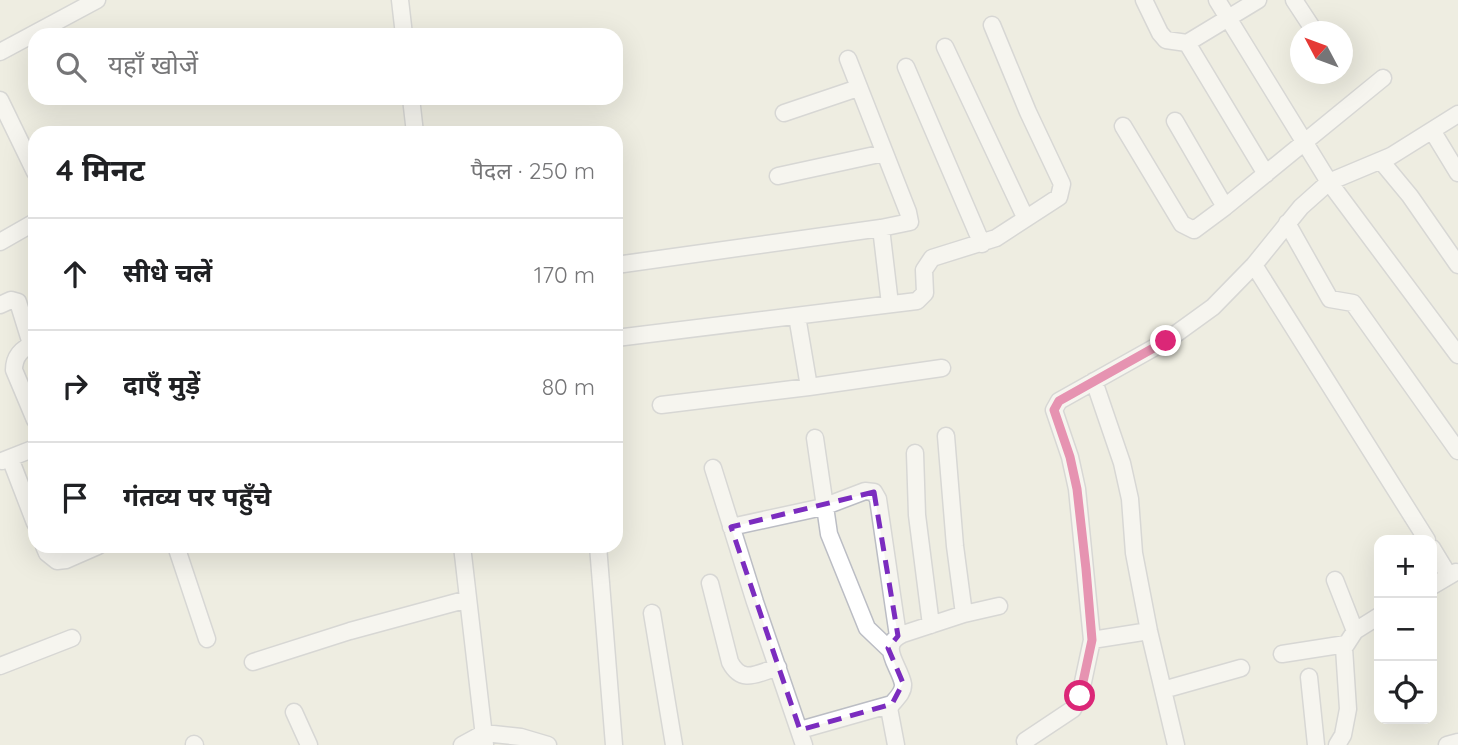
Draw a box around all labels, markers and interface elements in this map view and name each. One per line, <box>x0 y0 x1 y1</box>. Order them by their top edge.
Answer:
north arrow <box>1290 21 1353 84</box>
search box <box>28 28 623 105</box>
icon: search <box>52 48 90 86</box>
text: यहाँ खोजें <box>108 48 198 81</box>
text: 4 मिनट <box>56 151 145 189</box>
text: पैदल · 250 m <box>471 156 595 185</box>
icon: ahead <box>56 255 94 293</box>
text: सीधे चलें <box>123 256 212 289</box>
text: 170 m <box>534 260 595 289</box>
route end <box>1150 325 1181 356</box>
icon: right <box>56 367 94 405</box>
text: दाएँ मुड़ें <box>123 368 200 401</box>
text: 80 m <box>542 372 595 401</box>
icon: arrive <box>56 479 94 517</box>
text: गंतव्य पर पहुँचे <box>123 480 271 513</box>
map controls <box>1374 535 1437 724</box>
button: + <box>1374 535 1437 598</box>
button: − <box>1374 598 1437 661</box>
button: locate <box>1374 661 1437 724</box>
route start <box>1064 680 1095 711</box>

